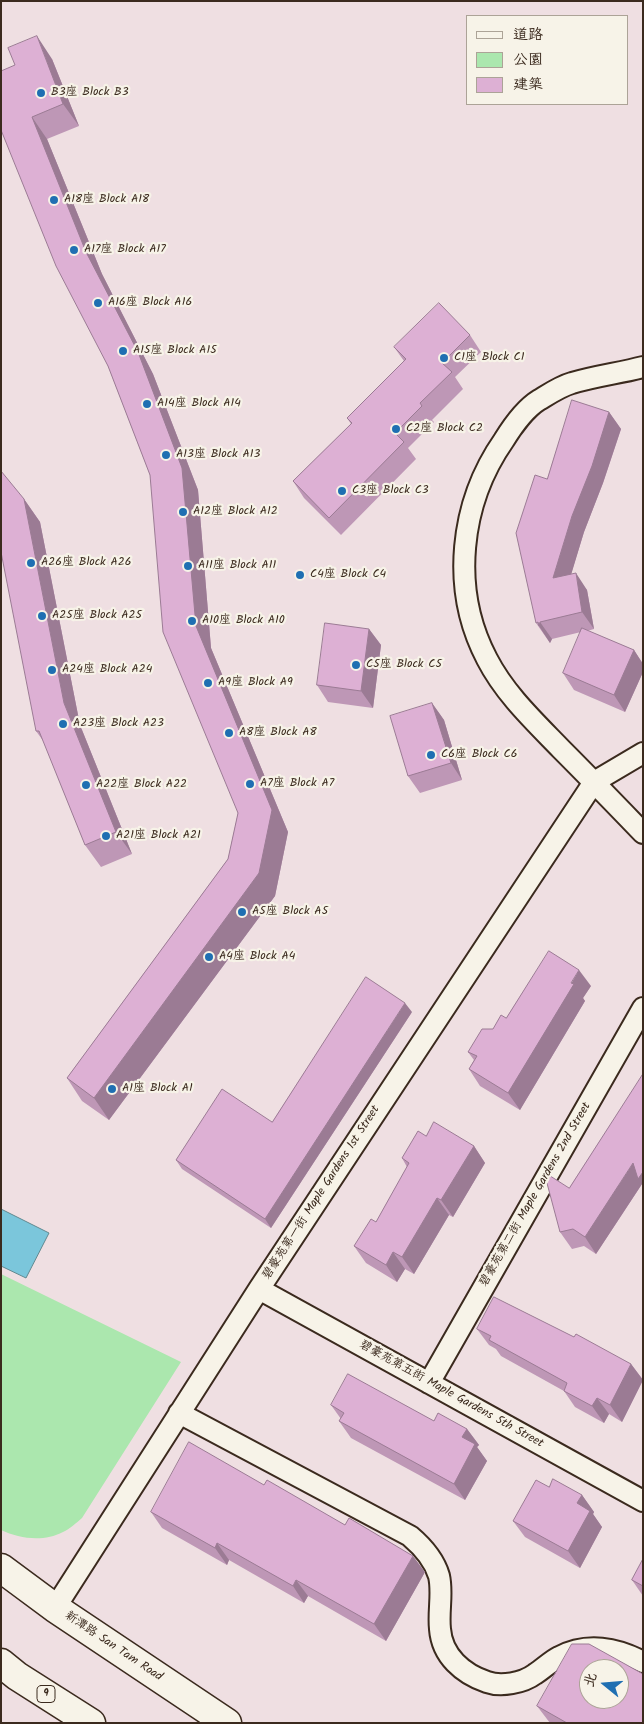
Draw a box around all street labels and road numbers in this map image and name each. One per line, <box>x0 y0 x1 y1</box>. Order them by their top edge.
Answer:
street label: 碧豪苑第二街 Maple Gardens 2nd Street <box>477 1100 595 1290</box>
street label: 碧豪苑第一街 Maple Gardens 1st Street <box>260 1103 384 1283</box>
street label: 碧豪苑第五街 Maple Gardens 5th Street <box>356 1338 546 1452</box>
street label: 新潭路 San Tam Road <box>62 1609 164 1685</box>
road number: 9 <box>37 1686 55 1702</box>

